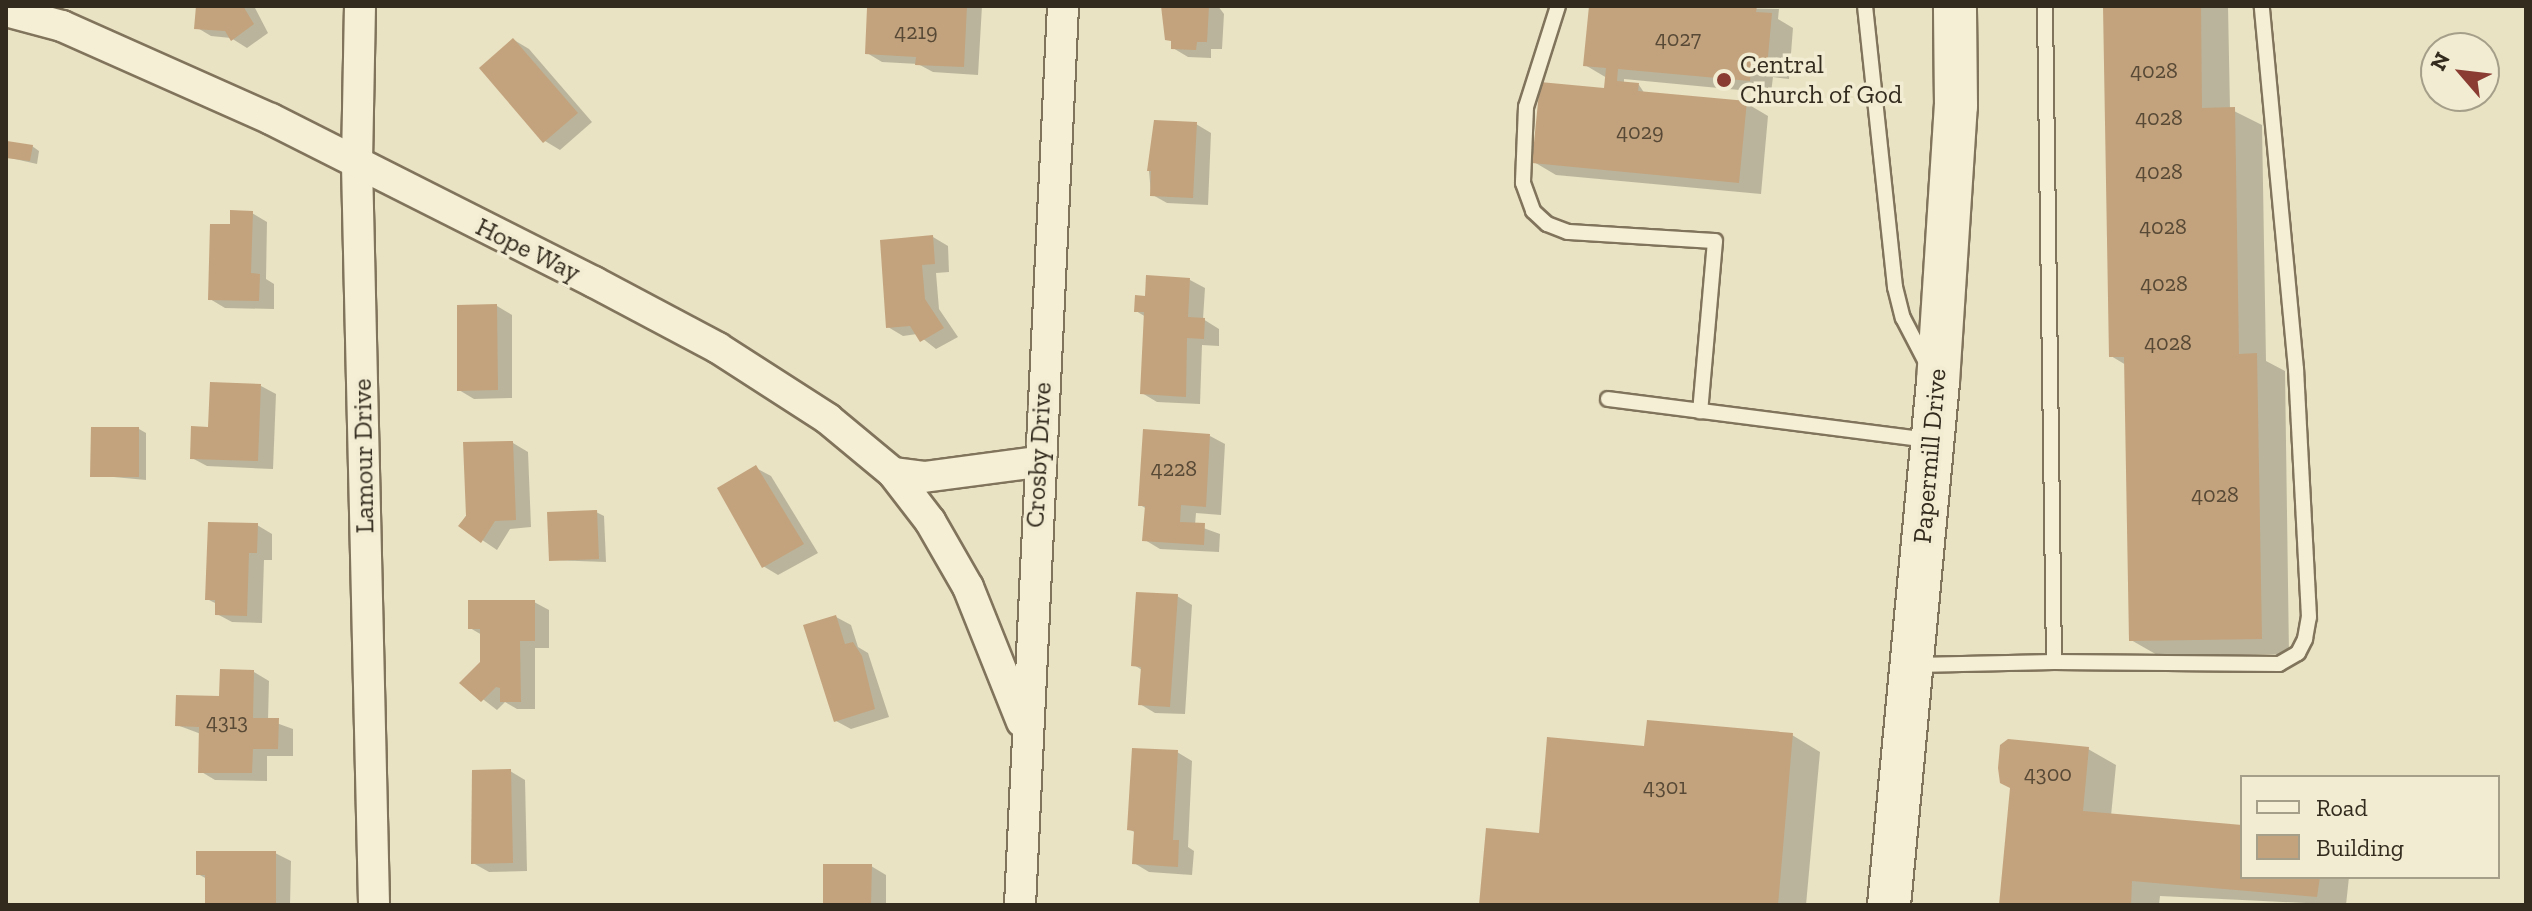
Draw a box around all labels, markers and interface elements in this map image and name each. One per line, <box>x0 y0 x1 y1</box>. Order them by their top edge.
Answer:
house number: 4219 <box>894 19 938 45</box>
house number: 4027 <box>1655 26 1701 52</box>
north arrow <box>2420 32 2500 112</box>
text: N <box>2424 48 2456 75</box>
place label: Central Church of God <box>1740 49 1902 110</box>
house number: 4028 <box>2130 58 2178 84</box>
marker: Central Church of God <box>1715 71 1733 89</box>
house number: 4028 <box>2135 105 2183 131</box>
house number: 4029 <box>1616 119 1664 145</box>
house number: 4028 <box>2135 159 2183 185</box>
street label: Hope Way <box>470 211 586 289</box>
house number: 4028 <box>2139 214 2187 240</box>
house number: 4028 <box>2140 271 2188 297</box>
house number: 4028 <box>2144 330 2192 356</box>
street label: Papermill Drive <box>1907 367 1953 545</box>
street label: Lamour Drive <box>347 378 381 534</box>
street label: Crosby Drive <box>1020 381 1058 529</box>
house number: 4228 <box>1151 456 1197 482</box>
house number: 4028 <box>2191 482 2239 508</box>
house number: 4313 <box>206 709 248 735</box>
house number: 4300 <box>2024 761 2072 787</box>
house number: 4301 <box>1643 774 1687 800</box>
legend <box>2240 775 2500 879</box>
text: Road <box>2316 793 2368 822</box>
text: Building <box>2316 833 2404 862</box>

